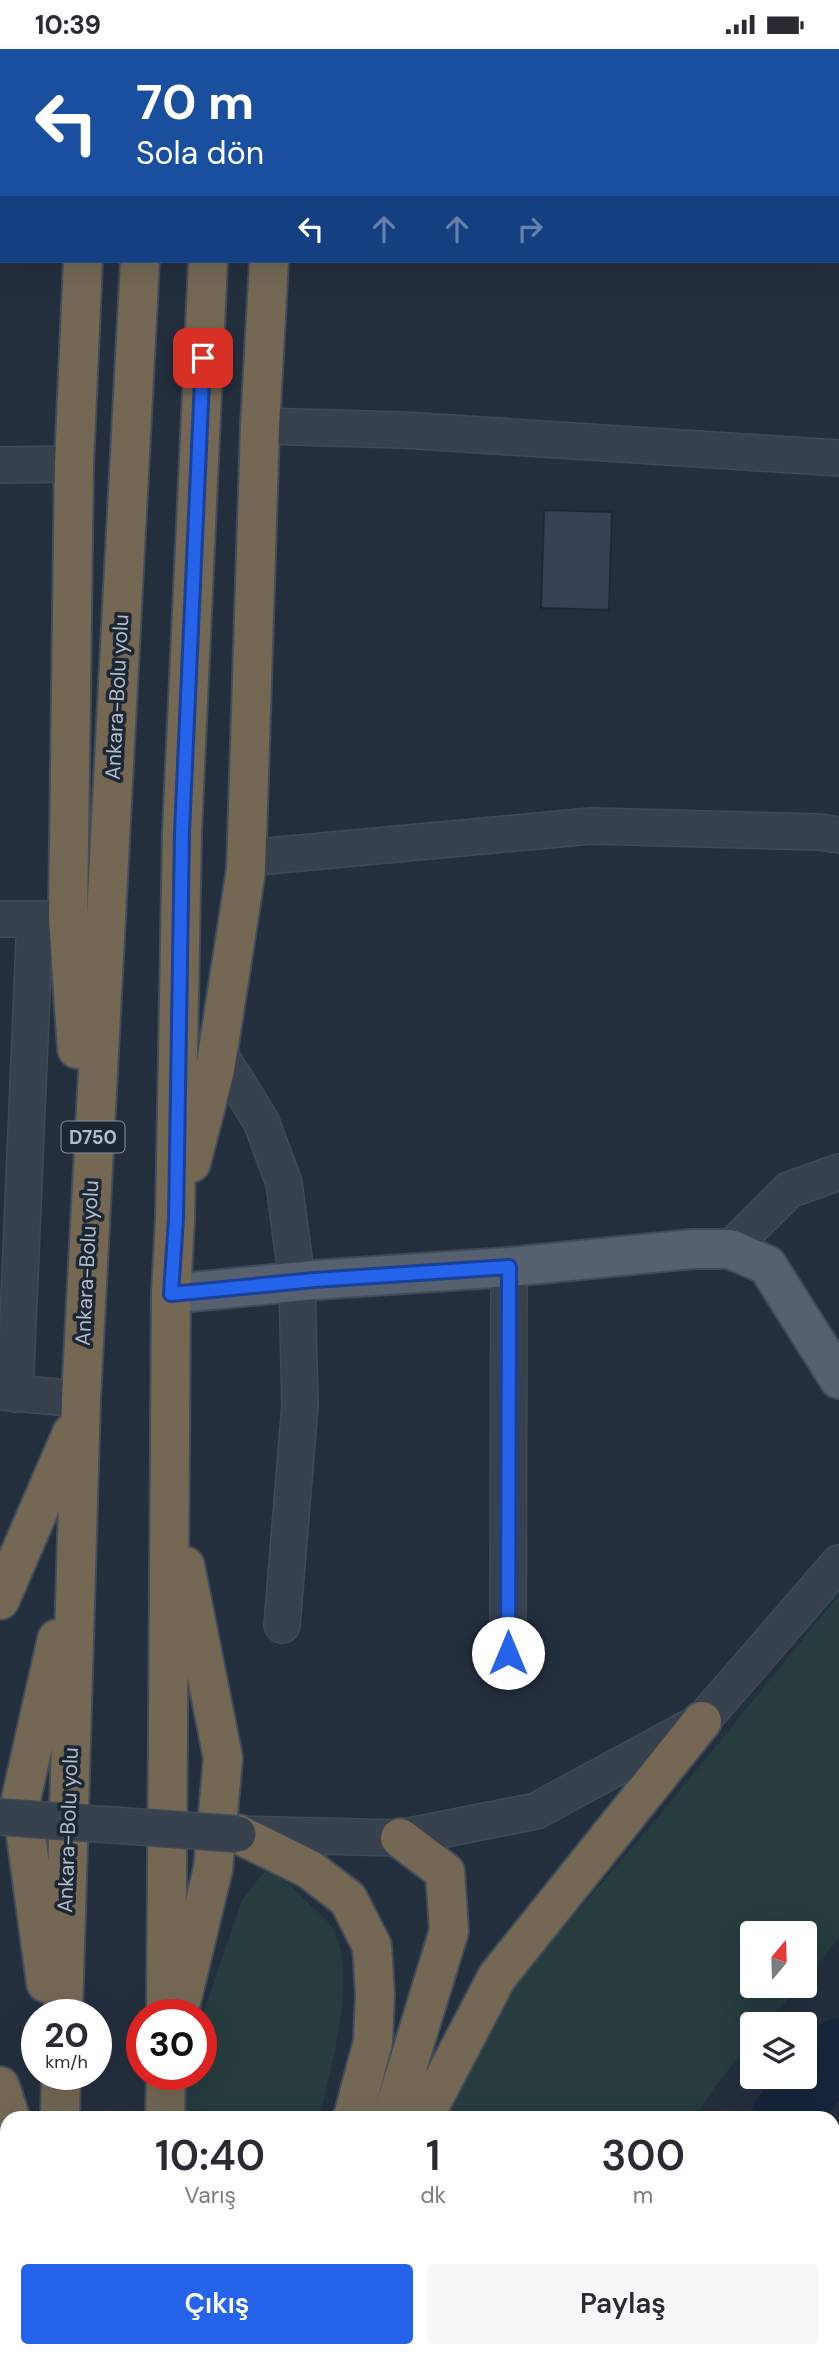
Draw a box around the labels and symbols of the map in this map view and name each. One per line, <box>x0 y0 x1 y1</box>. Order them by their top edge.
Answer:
pin <box>173 328 233 388</box>
street label: Ankara-Bolu yolu <box>99 613 135 781</box>
road number: D750 <box>62 1121 124 1153</box>
street label: Ankara-Bolu yolu <box>69 1179 105 1347</box>
position arrow <box>471 1616 545 1690</box>
street label: Ankara-Bolu yolu <box>51 1747 85 1913</box>
north arrow <box>740 1921 817 1999</box>
speed limit sign: 30 <box>126 1999 217 2090</box>

